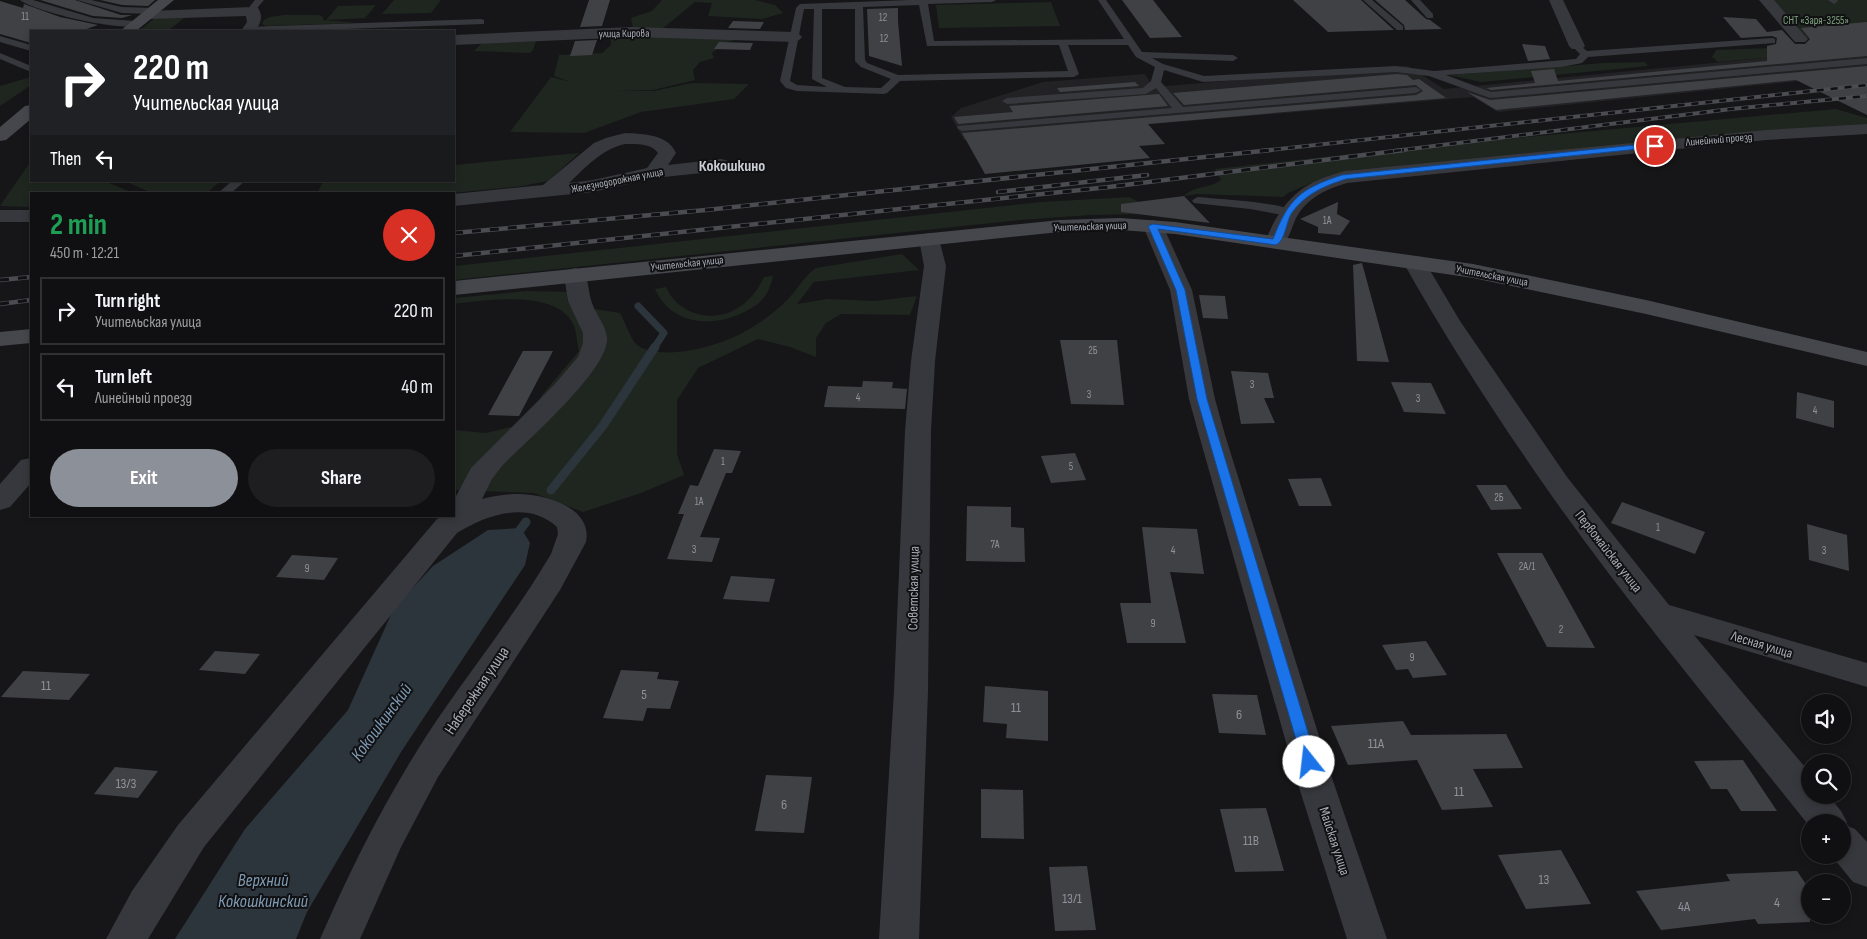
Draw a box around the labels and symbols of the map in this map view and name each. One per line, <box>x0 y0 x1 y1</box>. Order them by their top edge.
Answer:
house number: 11 <box>21 10 29 23</box>
house number: 12 <box>879 11 888 24</box>
park label: СНТ «Заря-3255» <box>1783 14 1849 27</box>
street label: улица Кирова <box>599 27 649 40</box>
house number: 12 <box>880 32 889 45</box>
pin <box>1634 125 1676 167</box>
street label: Линейный проезд <box>1684 130 1753 149</box>
district label: Кокошкино <box>699 157 765 176</box>
street label: Железнодорожная улица <box>570 165 664 196</box>
house number: 1А <box>1323 214 1332 227</box>
street label: Учительская улица <box>1053 219 1127 234</box>
street label: Учительская улица <box>650 253 724 274</box>
street label: Учительская улица <box>1455 262 1529 289</box>
house number: 2Б <box>1088 344 1098 357</box>
house number: 3 <box>1250 378 1255 391</box>
house number: 3 <box>1087 388 1092 401</box>
house number: 4 <box>856 391 861 404</box>
house number: 3 <box>1416 392 1421 405</box>
house number: 4 <box>1813 404 1818 417</box>
house number: 1 <box>721 455 725 468</box>
house number: 5 <box>1069 460 1073 473</box>
house number: 2Б <box>1494 491 1504 504</box>
house number: 1А <box>695 495 704 508</box>
street label: Первомайская улица <box>1571 507 1646 596</box>
house number: 1 <box>1656 521 1660 534</box>
house number: 7А <box>991 538 1000 551</box>
house number: 3 <box>692 543 697 556</box>
house number: 4 <box>1171 544 1176 557</box>
house number: 3 <box>1822 544 1827 557</box>
street label: Советская улица <box>904 546 923 630</box>
house number: 2А/1 <box>1519 560 1535 573</box>
house number: 9 <box>305 562 310 575</box>
house number: 9 <box>1151 617 1156 630</box>
house number: 2 <box>1559 623 1564 636</box>
street label: Лесная улица <box>1728 627 1795 662</box>
street label: Набережная улица <box>441 643 514 738</box>
house number: 9 <box>1410 651 1415 664</box>
house number: 11 <box>41 677 51 694</box>
water label: Кокошкинский <box>346 679 417 765</box>
house number: 5 <box>641 686 647 703</box>
house number: 11 <box>1011 699 1021 716</box>
house number: 6 <box>1236 706 1242 723</box>
position arrow <box>1282 735 1334 787</box>
house number: 11А <box>1368 735 1385 752</box>
house number: 13/3 <box>116 775 136 792</box>
house number: 11 <box>1454 783 1464 800</box>
house number: 6 <box>781 796 787 813</box>
street label: Майская улица <box>1315 805 1354 877</box>
house number: 11В <box>1243 832 1259 849</box>
water label: Верхний Кокошкинский <box>218 870 309 912</box>
house number: 13 <box>1539 871 1550 888</box>
house number: 13/1 <box>1062 890 1082 907</box>
house number: 4 <box>1774 894 1780 911</box>
house number: 4А <box>1678 898 1691 915</box>

